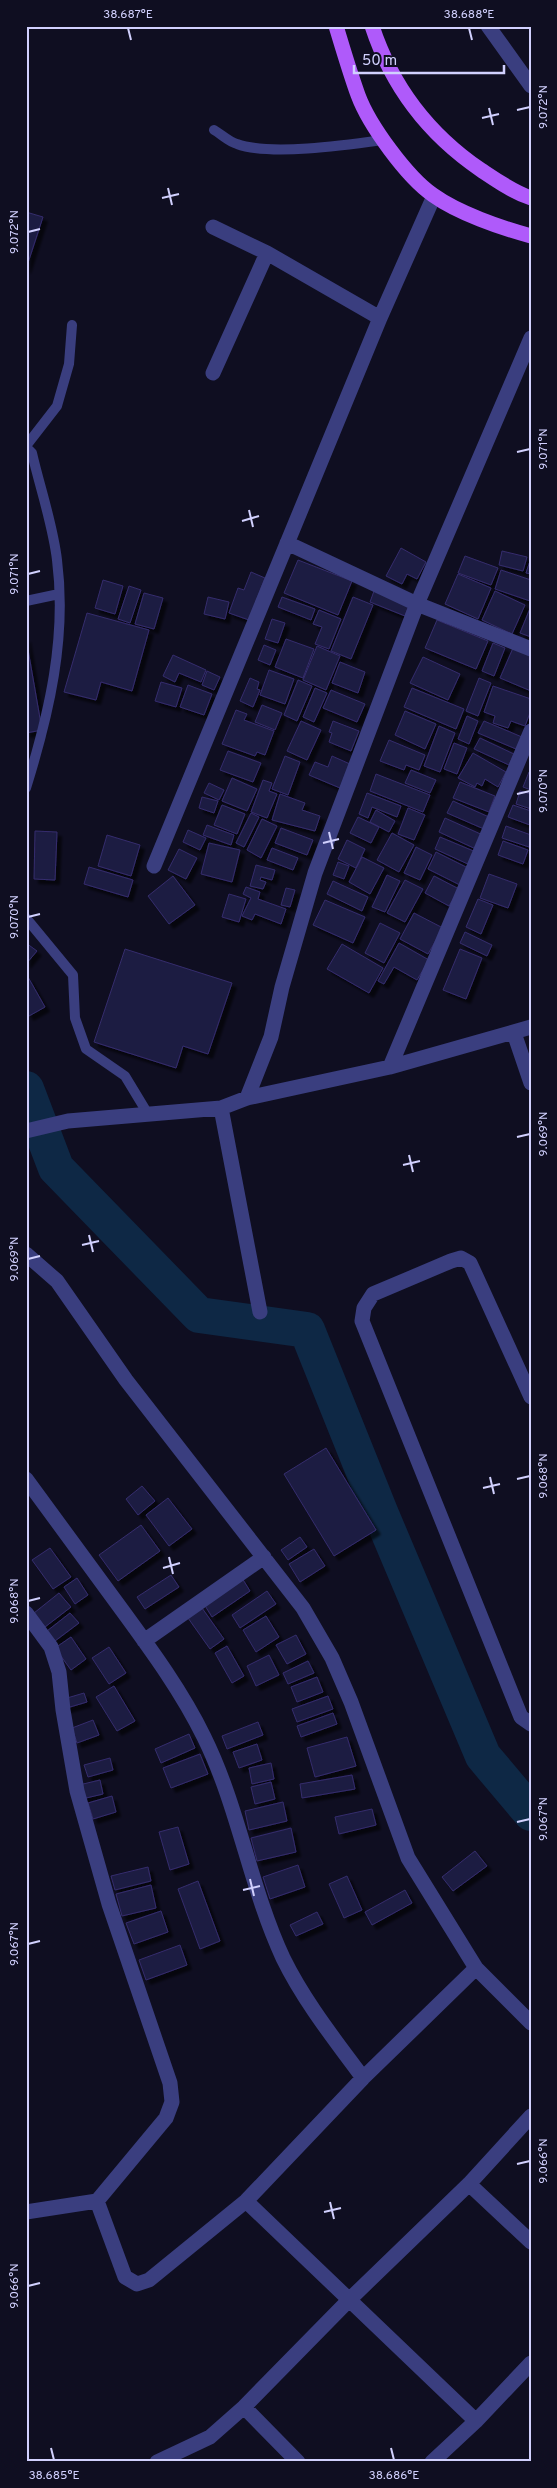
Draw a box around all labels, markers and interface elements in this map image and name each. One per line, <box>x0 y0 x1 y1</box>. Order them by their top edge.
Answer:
text: 38.687°E <box>103 7 153 23</box>
text: 38.688°E <box>443 7 495 23</box>
scale bar <box>354 42 504 74</box>
text: 50 m <box>362 52 397 71</box>
text: 9.072°N <box>536 85 552 129</box>
text: 9.072°N <box>7 210 23 254</box>
text: 9.071°N <box>536 428 552 470</box>
text: 9.071°N <box>7 553 23 595</box>
text: 9.070°N <box>536 769 552 813</box>
text: 9.070°N <box>7 895 23 939</box>
text: 9.069°N <box>536 1112 552 1156</box>
text: 9.069°N <box>7 1237 23 1281</box>
text: 9.068°N <box>536 1453 552 1499</box>
text: 9.068°N <box>7 1578 23 1624</box>
text: 9.067°N <box>536 1797 552 1841</box>
text: 9.067°N <box>7 1922 23 1966</box>
text: 9.066°N <box>536 2138 552 2184</box>
text: 9.066°N <box>7 2263 23 2309</box>
text: 38.685°E <box>28 2468 80 2484</box>
text: 38.686°E <box>369 2468 419 2484</box>

